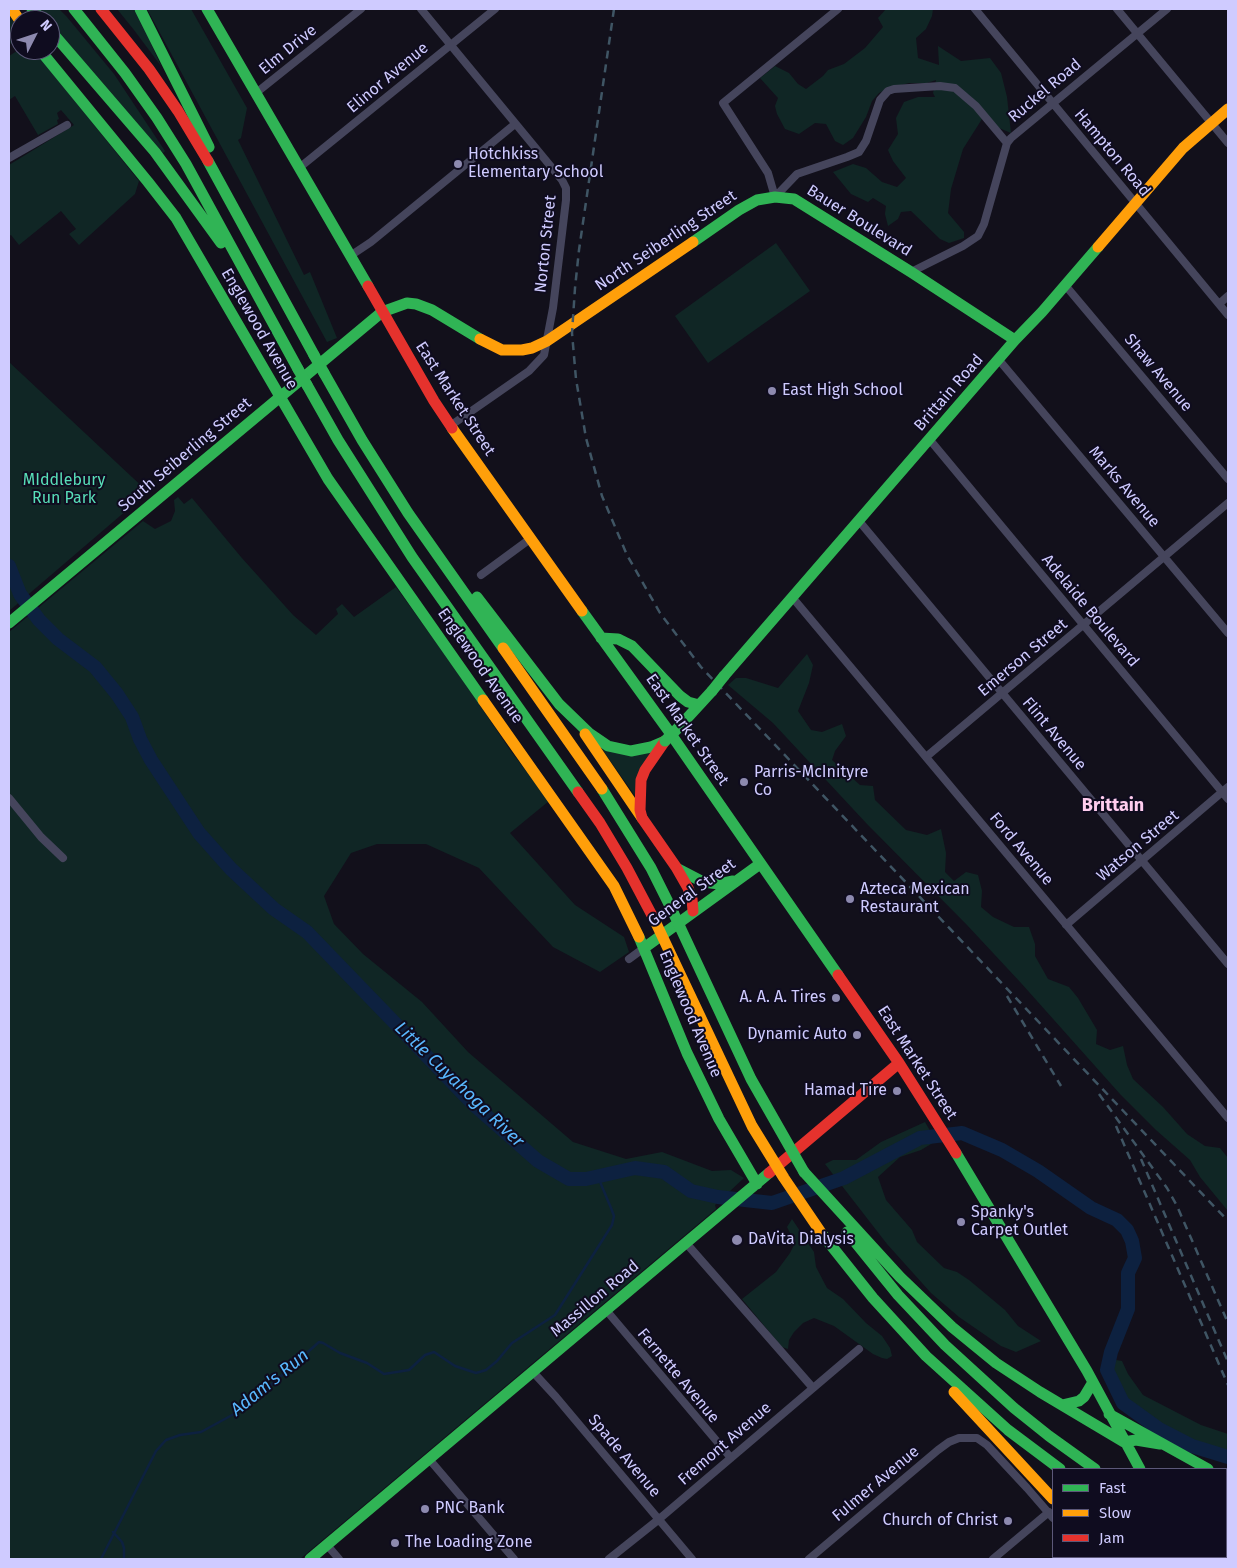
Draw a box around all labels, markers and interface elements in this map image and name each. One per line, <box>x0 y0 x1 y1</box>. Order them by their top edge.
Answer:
north arrow <box>10 10 60 60</box>
text: N <box>36 16 55 35</box>
street label: Elm Drive <box>255 21 321 79</box>
street label: Elinor Avenue <box>344 39 432 117</box>
street label: Ruckel Road <box>1005 55 1085 127</box>
street label: Hampton Road <box>1070 105 1154 201</box>
place label: Hotchkiss Elementary School <box>468 145 603 183</box>
marker: Hotchkiss Elementary School <box>452 158 464 170</box>
street label: Bauer Boulevard <box>803 181 915 261</box>
street label: North Seiberling Street <box>592 186 740 296</box>
street label: Norton Street <box>531 194 561 294</box>
street label: Englewood Avenue <box>217 265 301 393</box>
street label: Shaw Avenue <box>1120 330 1196 416</box>
street label: East Market Street <box>411 338 499 460</box>
street label: Brittain Road <box>910 351 988 435</box>
place label: East High School <box>782 381 903 401</box>
marker: East High School <box>766 385 778 397</box>
street label: South Seiberling Street <box>115 394 255 516</box>
street label: Marks Avenue <box>1084 442 1164 532</box>
park label: MIddlebury Run Park <box>23 471 105 509</box>
street label: Adelaide Boulevard <box>1037 551 1143 671</box>
street label: Englewood Avenue <box>433 605 527 727</box>
street label: Emerson Street <box>974 615 1072 701</box>
street label: East Market Street <box>641 670 733 790</box>
street label: Flint Avenue <box>1018 694 1090 774</box>
place label: Parris-McInityre Co <box>754 763 868 801</box>
marker: Parris-McInityre Co <box>738 776 750 788</box>
district label: Brittain <box>1082 795 1144 817</box>
street label: Watson Street <box>1093 806 1183 886</box>
street label: Ford Avenue <box>985 809 1057 889</box>
street label: General Street <box>645 855 739 931</box>
place label: Azteca Mexican Restaurant <box>860 880 970 918</box>
marker: Azteca Mexican Restaurant <box>844 893 856 905</box>
street label: Englewood Avenue <box>654 947 726 1081</box>
place label: A. A. A. Tires <box>739 988 826 1008</box>
marker: A. A. A. Tires <box>830 992 842 1004</box>
street label: East Market Street <box>873 1002 961 1124</box>
water label: Little Cuyahoga River <box>390 1018 528 1152</box>
place label: Dynamic Auto <box>747 1025 847 1045</box>
marker: Dynamic Auto <box>851 1029 863 1041</box>
place label: Hamad Tire <box>804 1081 887 1101</box>
marker: Hamad Tire <box>891 1085 903 1097</box>
place label: Spanky's Carpet Outlet <box>971 1203 1068 1241</box>
marker: Spanky's Carpet Outlet <box>955 1216 967 1228</box>
place label: DaVita Dialysis <box>748 1230 854 1250</box>
marker: DaVita Dialysis <box>730 1233 744 1247</box>
street label: Massillon Road <box>547 1256 643 1342</box>
street label: Fernette Avenue <box>633 1325 723 1427</box>
water label: Adam's Run <box>227 1345 313 1421</box>
street label: Fremont Avenue <box>674 1398 776 1490</box>
street label: Spade Avenue <box>584 1411 664 1501</box>
street label: Fulmer Avenue <box>829 1442 923 1526</box>
legend <box>1052 1468 1227 1558</box>
text: Fast <box>1099 1479 1126 1497</box>
place label: PNC Bank <box>435 1499 504 1519</box>
marker: PNC Bank <box>419 1503 431 1515</box>
text: Slow <box>1099 1504 1131 1522</box>
place label: Church of Christ <box>882 1511 998 1531</box>
marker: Church of Christ <box>1002 1515 1014 1527</box>
text: Jam <box>1099 1529 1125 1547</box>
place label: The Loading Zone <box>405 1533 533 1553</box>
marker: The Loading Zone <box>389 1537 401 1549</box>

